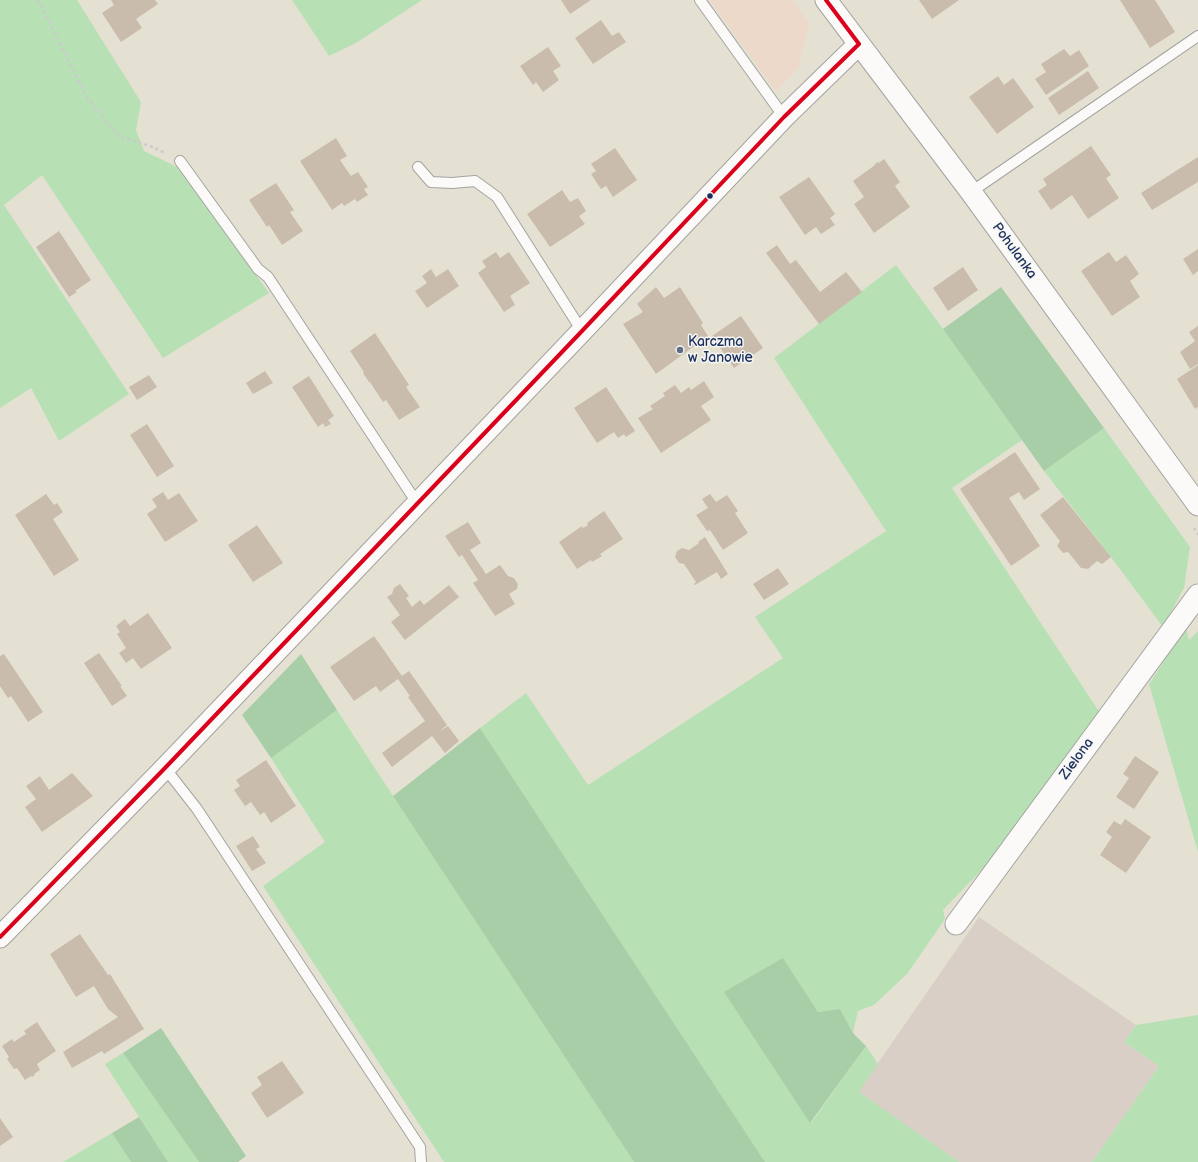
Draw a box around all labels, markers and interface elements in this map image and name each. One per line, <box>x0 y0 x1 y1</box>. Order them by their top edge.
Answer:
unlabelled marker <box>705 191 715 201</box>
street label: Pohulanka <box>988 220 1040 282</box>
place label: Karczma w Janowie <box>688 334 753 366</box>
marker: Karczma w Janowie <box>675 345 685 355</box>
street label: Zielona <box>1056 735 1098 783</box>

